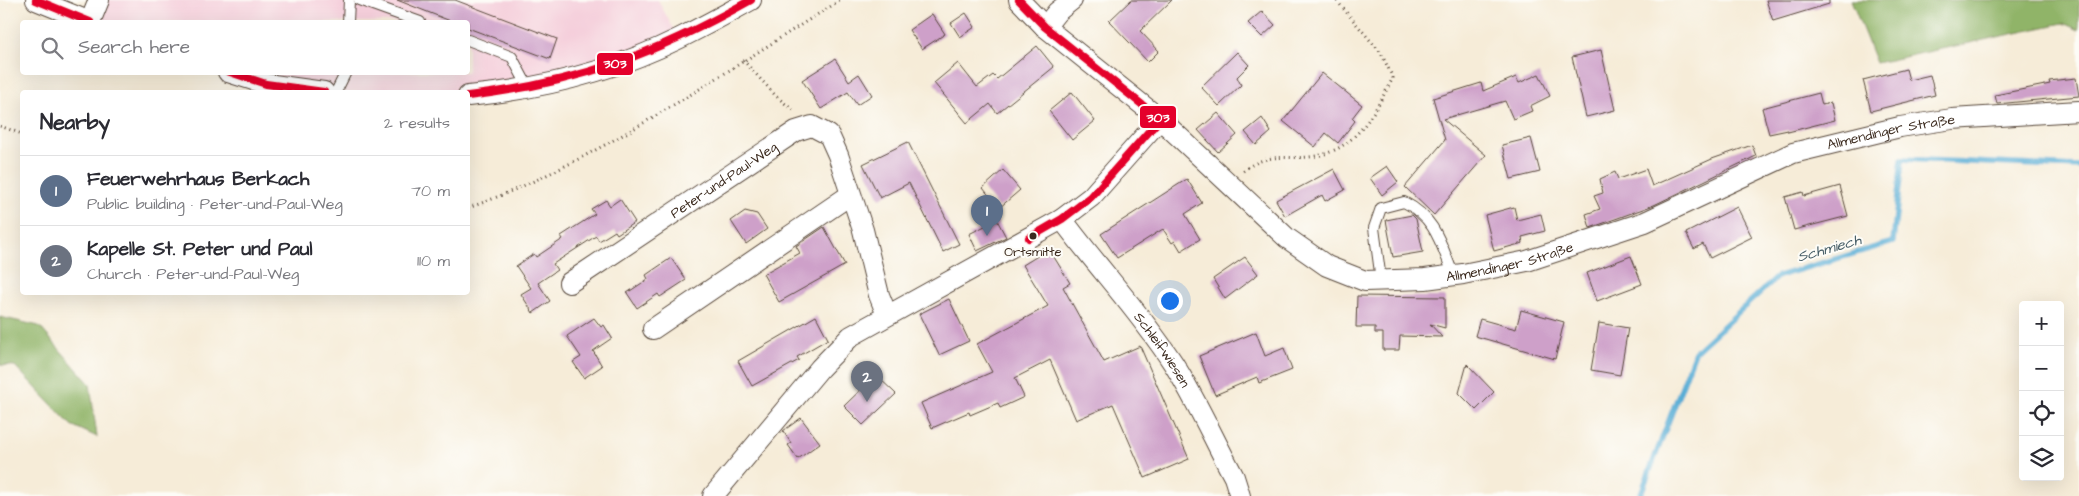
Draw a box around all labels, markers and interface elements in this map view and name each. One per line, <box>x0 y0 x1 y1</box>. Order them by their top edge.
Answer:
search box <box>20 20 470 75</box>
icon: search <box>38 34 66 62</box>
text: Search here <box>78 34 190 61</box>
line badge: 303 <box>596 52 634 76</box>
text: 303 <box>602 54 627 74</box>
line badge: 303 <box>1139 105 1177 129</box>
text: Nearby <box>40 108 110 137</box>
text: 303 <box>1145 108 1170 128</box>
street label: Allmendinger Straße <box>1825 110 1957 155</box>
text: 2 results <box>384 112 450 134</box>
street label: Peter-und-Paul-Weg <box>667 137 782 223</box>
text: Feuerwehrhaus Berkach <box>87 166 309 193</box>
text: 1 <box>55 180 57 202</box>
text: 70 m <box>411 180 450 202</box>
text: Public building · Peter-und-Paul-Weg <box>87 193 343 215</box>
pin: 1 <box>971 195 1003 236</box>
water label: Schmiech <box>1795 229 1864 268</box>
marker: Ortsmitte <box>1028 231 1038 241</box>
text: Kapelle St. Peter und Paul <box>87 236 312 263</box>
street label: Allmendinger Straße <box>1445 237 1576 287</box>
place label: Ortsmitte <box>1004 243 1062 261</box>
text: 2 <box>51 250 61 272</box>
text: 110 m <box>417 250 450 272</box>
text: Church · Peter-und-Paul-Weg <box>87 263 299 285</box>
your location <box>1157 288 1183 314</box>
map controls <box>2019 301 2064 481</box>
button: + <box>2019 301 2064 346</box>
street label: Schleifwiesen <box>1129 308 1195 392</box>
button: − <box>2019 346 2064 391</box>
pin: 2 <box>851 361 883 402</box>
button: locate <box>2019 391 2064 436</box>
button: layers <box>2019 436 2064 481</box>

